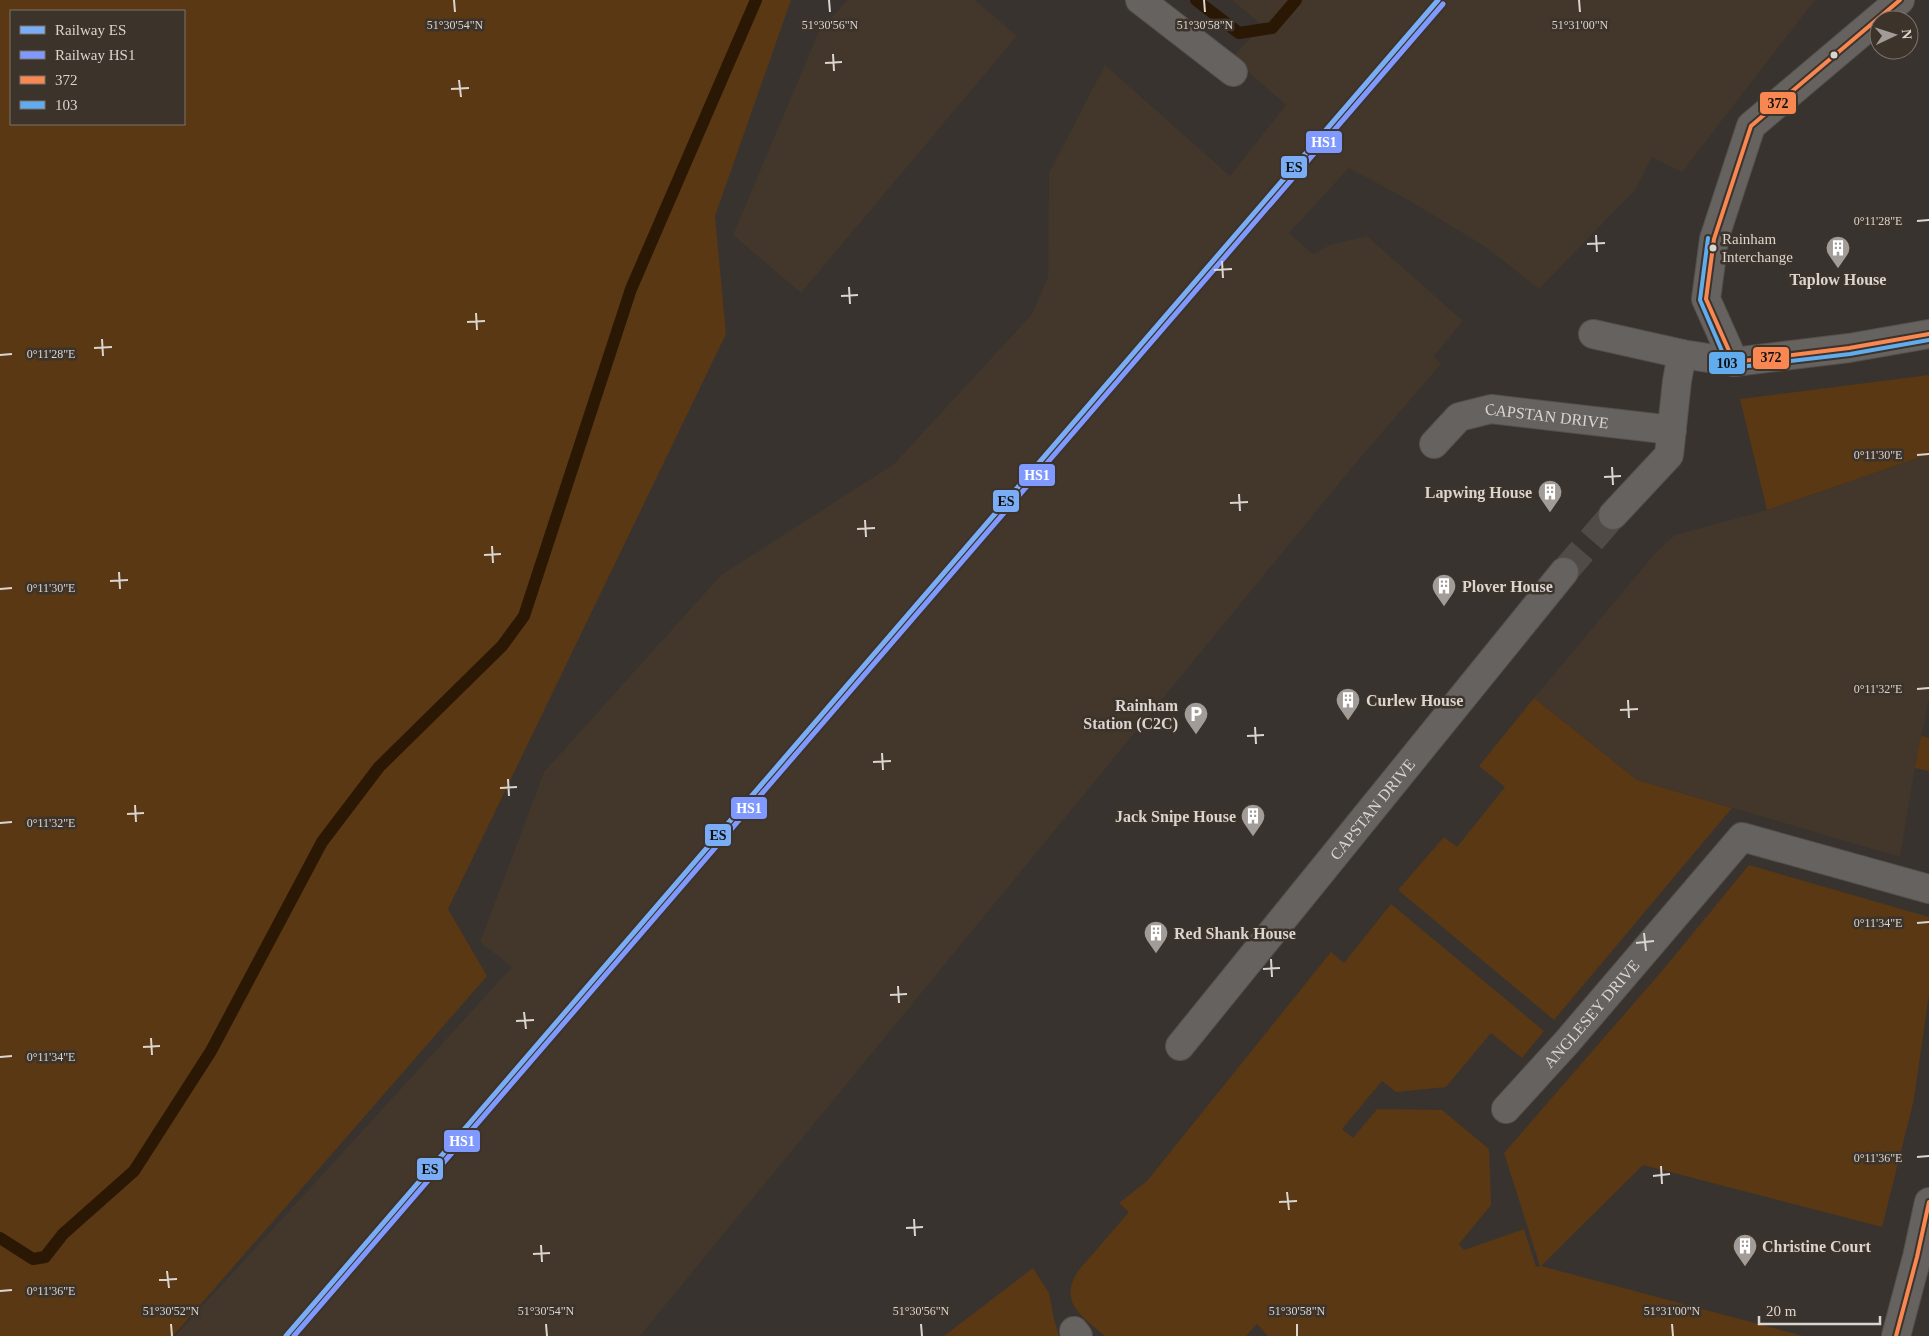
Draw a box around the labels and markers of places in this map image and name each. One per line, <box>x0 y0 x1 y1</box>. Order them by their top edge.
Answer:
unlabelled marker <box>1829 50 1839 60</box>
place label: Rainham Interchange <box>1722 231 1793 265</box>
building icon: Taplow House <box>1825 235 1851 269</box>
marker: Rainham Interchange <box>1708 243 1718 253</box>
place label: Taplow House <box>1790 271 1886 289</box>
building icon: Lapwing House <box>1537 479 1563 513</box>
place label: Lapwing House <box>1425 484 1532 502</box>
building icon: Plover House <box>1431 573 1457 607</box>
place label: Plover House <box>1462 578 1553 595</box>
building icon: Curlew House <box>1335 687 1361 721</box>
place label: Curlew House <box>1366 692 1463 709</box>
place label: Rainham Station (C2C) <box>1083 697 1179 733</box>
parking icon: Rainham Station (C2C) <box>1183 701 1209 735</box>
building icon: Jack Snipe House <box>1240 803 1266 837</box>
place label: Jack Snipe House <box>1115 808 1236 826</box>
building icon: Red Shank House <box>1143 920 1169 954</box>
place label: Red Shank House <box>1174 925 1296 942</box>
building icon: Christine Court <box>1732 1233 1758 1267</box>
place label: Christine Court <box>1762 1238 1872 1255</box>

